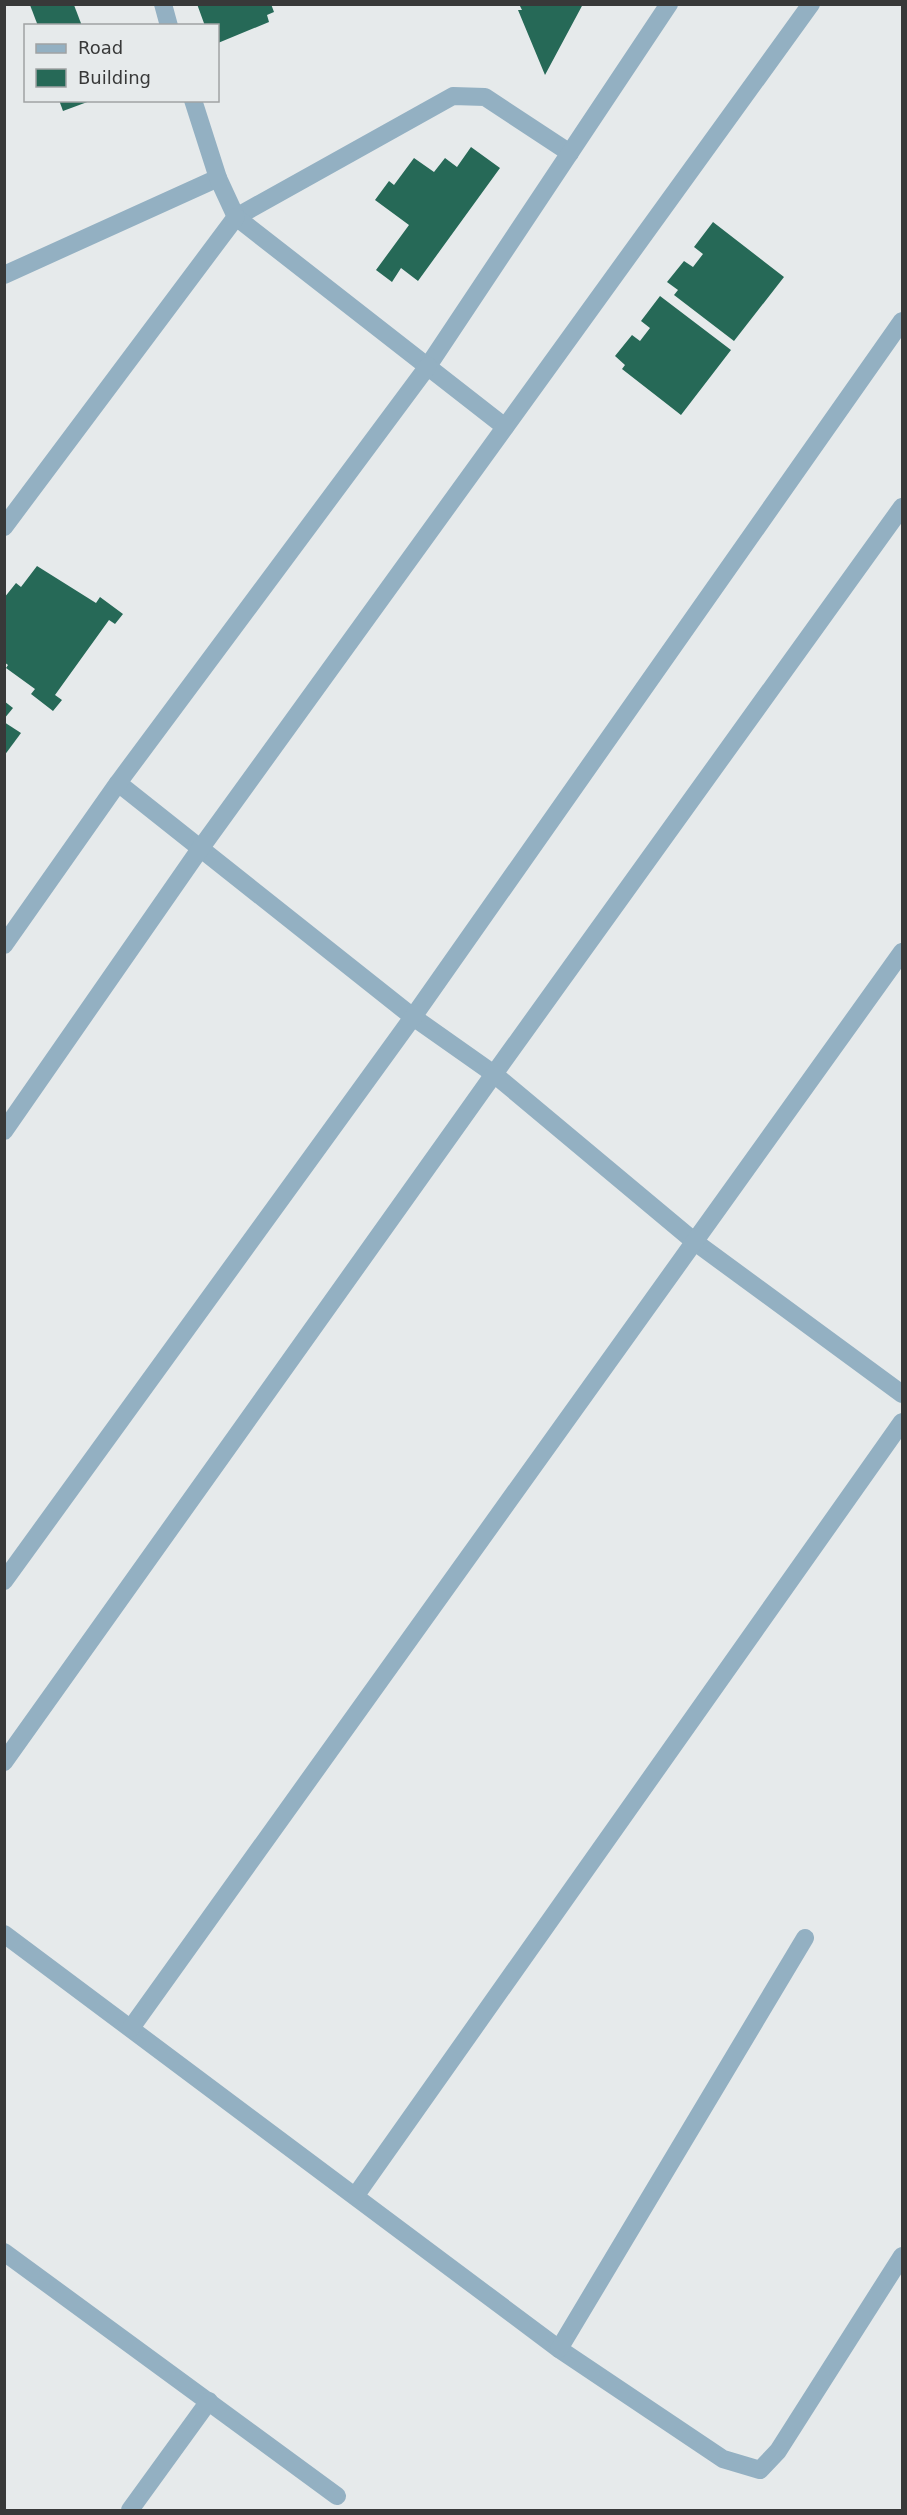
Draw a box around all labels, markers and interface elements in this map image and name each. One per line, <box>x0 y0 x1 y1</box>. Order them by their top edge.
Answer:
legend <box>24 24 219 102</box>
text: Road <box>78 37 123 58</box>
text: Building <box>78 67 151 88</box>

